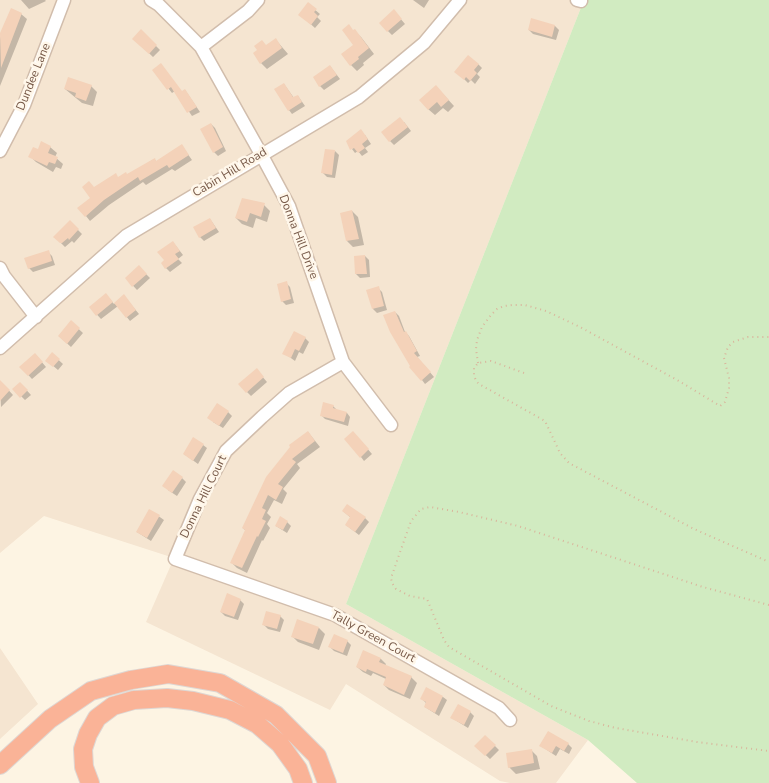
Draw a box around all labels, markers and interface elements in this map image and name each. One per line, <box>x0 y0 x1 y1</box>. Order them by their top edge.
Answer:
street label: Dundee Lane <box>14 41 54 113</box>
street label: Cabin Hill Road <box>190 145 270 201</box>
street label: Donna Hill Drive <box>275 193 321 281</box>
street label: Donna Hill Court <box>178 453 230 541</box>
street label: Tally Green Court <box>328 608 418 666</box>

